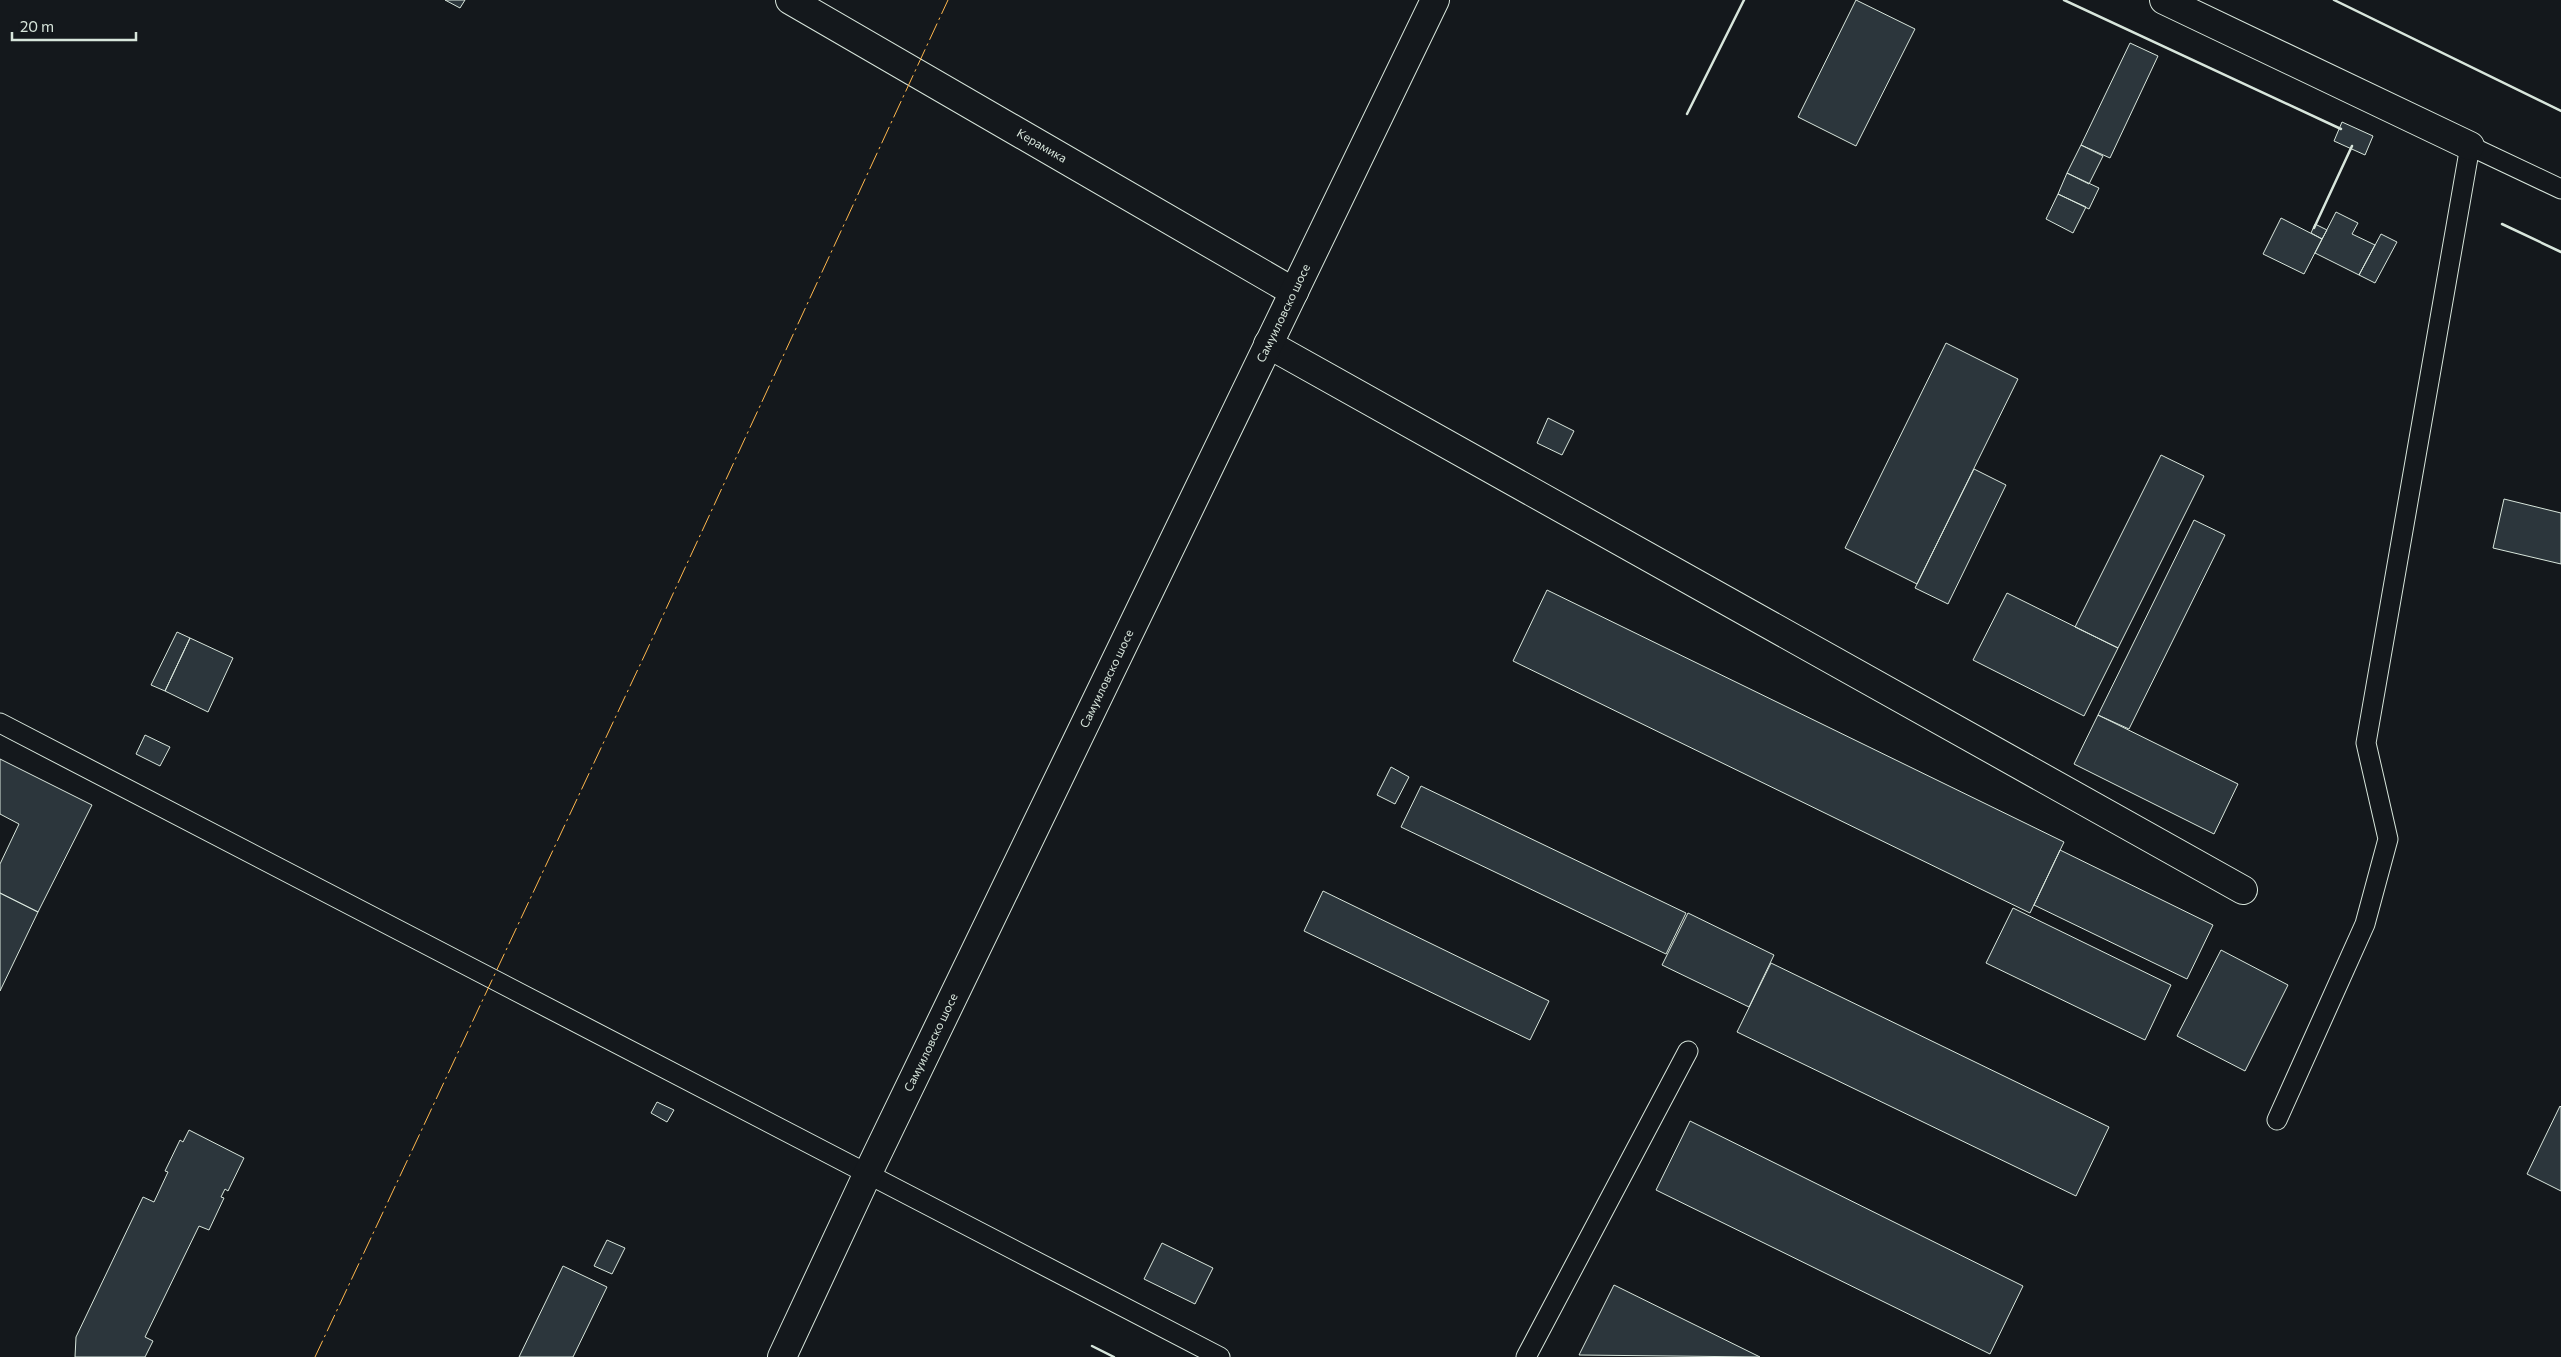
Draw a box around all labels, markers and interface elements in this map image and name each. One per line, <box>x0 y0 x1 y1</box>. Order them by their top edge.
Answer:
scale bar <box>12 10 136 42</box>
text: 20 m <box>20 17 54 35</box>
street label: Керамика <box>1015 125 1070 165</box>
street label: Самуиловско шосе <box>1253 261 1312 364</box>
street label: Самуиловско шосе <box>1076 627 1136 730</box>
street label: Самуиловско шосе <box>900 991 960 1094</box>

